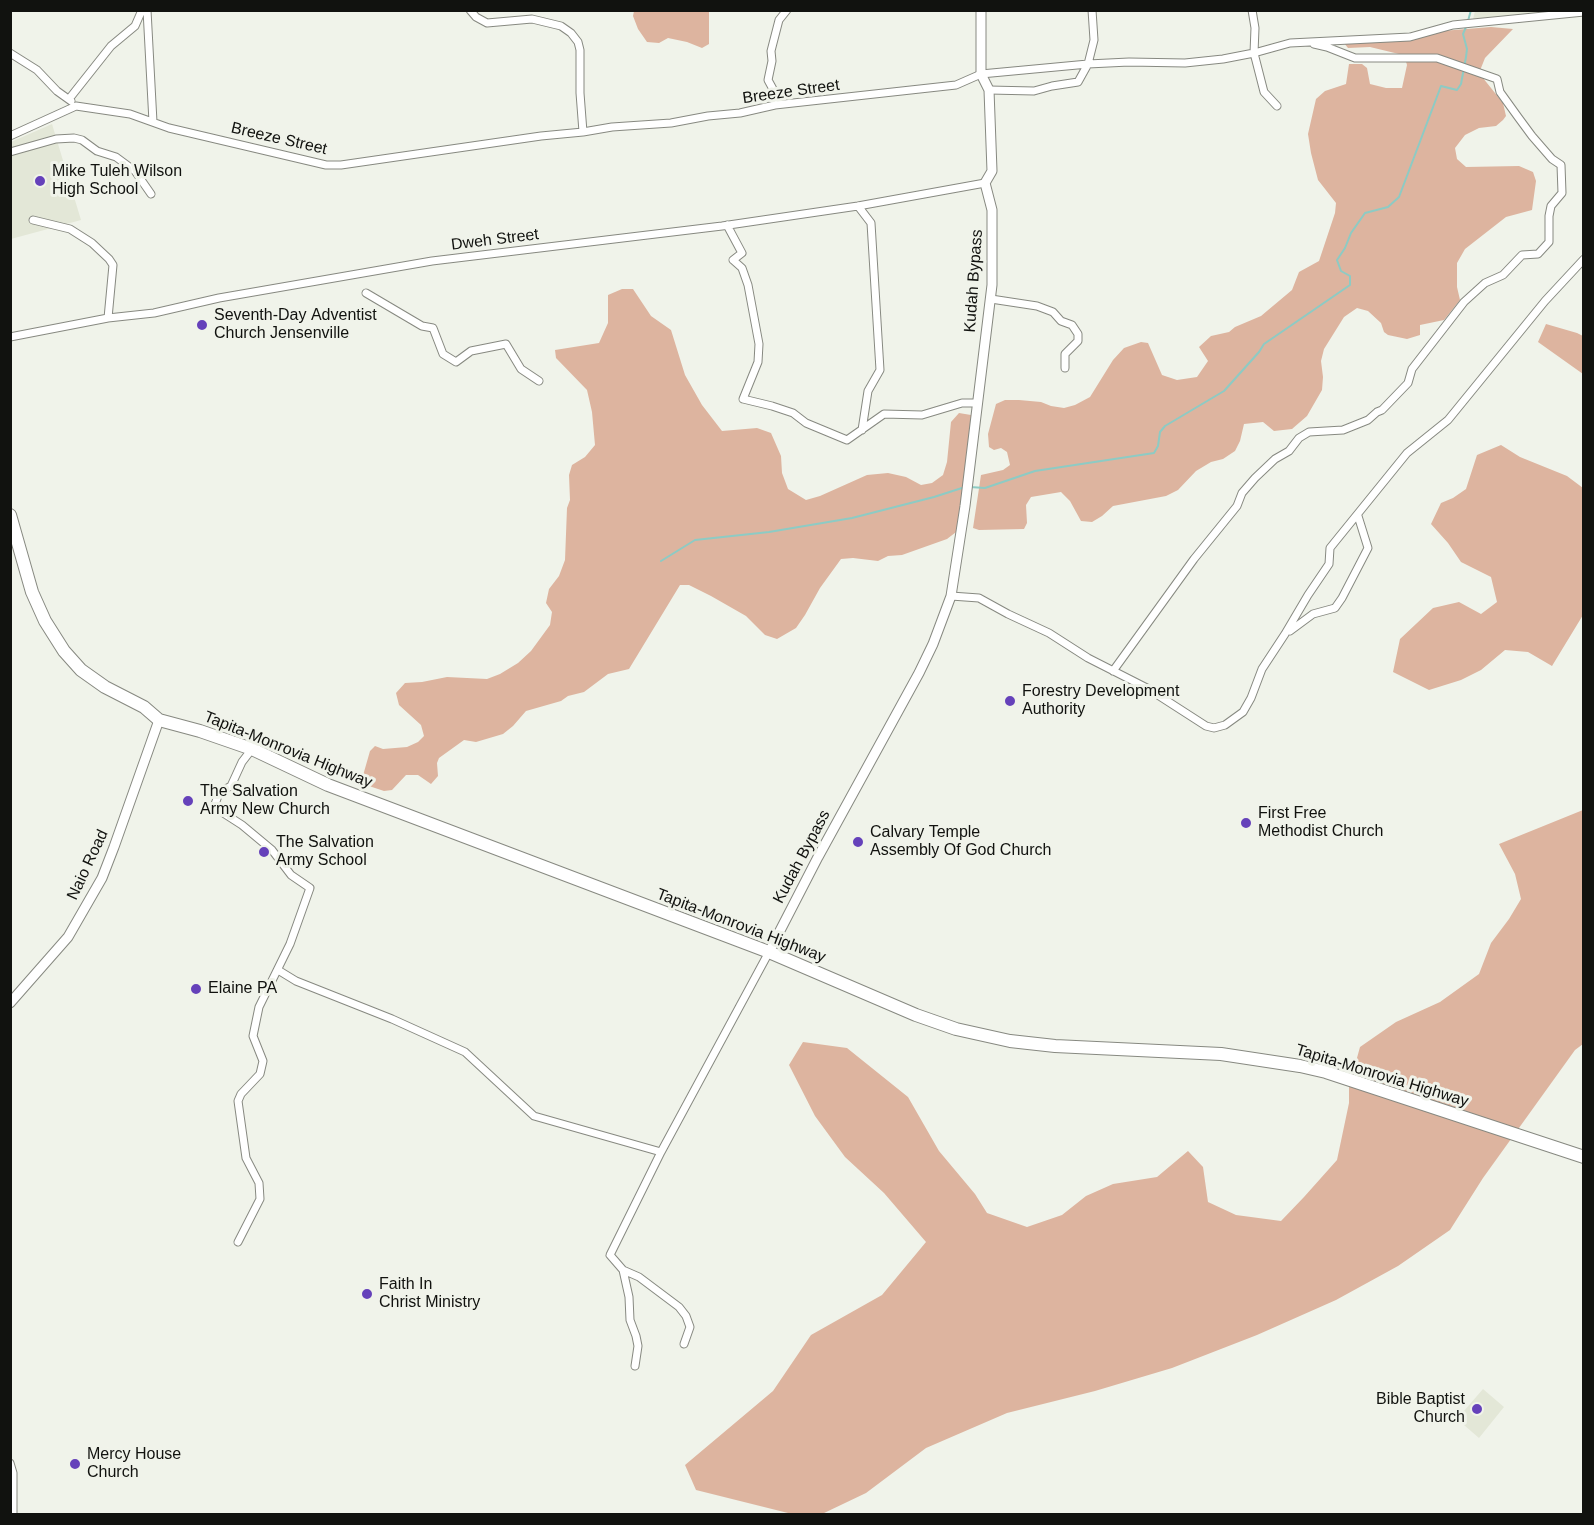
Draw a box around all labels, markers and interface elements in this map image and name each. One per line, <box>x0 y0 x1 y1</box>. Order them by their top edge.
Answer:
street label: Breeze Street <box>741 76 841 108</box>
street label: Breeze Street <box>229 119 329 159</box>
place label: Mike Tuleh Wilson High School <box>52 162 182 200</box>
marker: Mike Tuleh Wilson High School <box>33 174 47 188</box>
street label: Dweh Street <box>450 225 540 255</box>
street label: Kudah Bypass <box>961 229 987 333</box>
place label: Seventh-Day Adventist Church Jensenville <box>214 306 377 344</box>
marker: Seventh-Day Adventist Church Jensenville <box>195 318 209 332</box>
place label: Forestry Development Authority <box>1022 682 1179 720</box>
marker: Forestry Development Authority <box>1003 694 1017 708</box>
street label: Tapita-Monrovia Highway <box>201 707 375 793</box>
place label: The Salvation Army New Church <box>200 782 330 820</box>
marker: The Salvation Army New Church <box>181 794 195 808</box>
place label: First Free Methodist Church <box>1258 804 1383 842</box>
street label: Kudah Bypass <box>769 807 835 907</box>
marker: First Free Methodist Church <box>1239 816 1253 830</box>
place label: Calvary Temple Assembly Of God Church <box>870 823 1051 861</box>
street label: Naio Road <box>63 827 113 903</box>
place label: The Salvation Army School <box>276 833 374 871</box>
marker: Calvary Temple Assembly Of God Church <box>851 835 865 849</box>
marker: The Salvation Army School <box>257 845 271 859</box>
street label: Tapita-Monrovia Highway <box>654 885 828 967</box>
place label: Elaine PA <box>208 979 277 999</box>
marker: Elaine PA <box>189 982 203 996</box>
street label: Tapita-Monrovia Highway <box>1293 1041 1471 1111</box>
place label: Faith In Christ Ministry <box>379 1275 480 1313</box>
marker: Faith In Christ Ministry <box>360 1287 374 1301</box>
place label: Bible Baptist Church <box>1376 1390 1465 1428</box>
marker: Bible Baptist Church <box>1470 1402 1484 1416</box>
place label: Mercy House Church <box>87 1445 181 1483</box>
marker: Mercy House Church <box>68 1457 82 1471</box>

